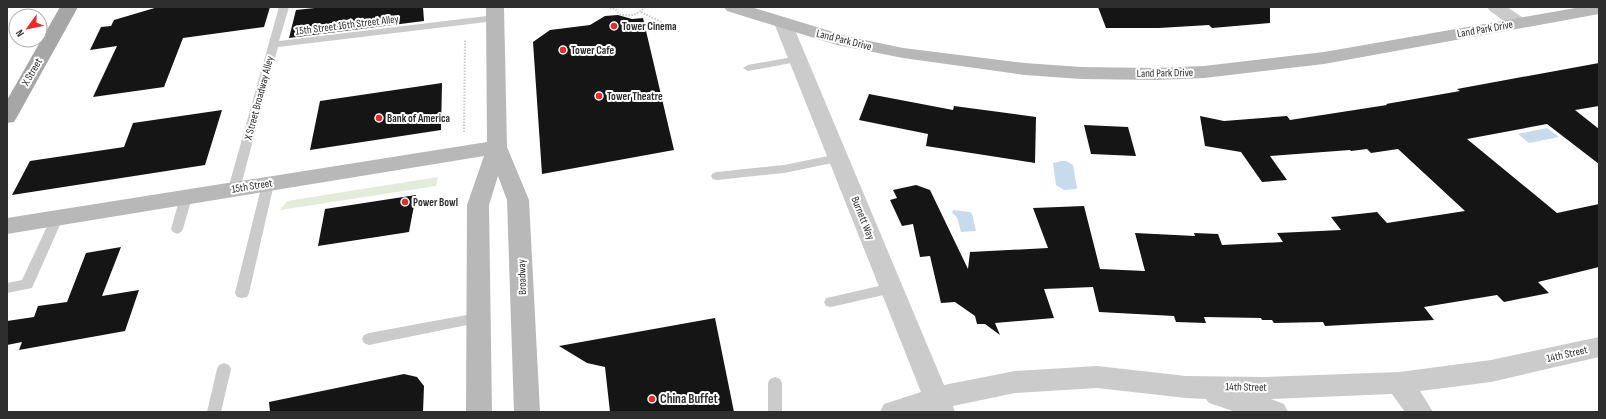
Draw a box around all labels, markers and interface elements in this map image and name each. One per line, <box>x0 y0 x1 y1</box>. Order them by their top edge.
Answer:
north arrow <box>8 8 48 48</box>
street label: 15th Street 16th Street Alley <box>295 12 400 38</box>
street label: Land Park Drive <box>1456 18 1514 40</box>
place label: Tower Cinema <box>622 20 677 33</box>
marker: Tower Cinema <box>609 21 619 31</box>
text: N <box>13 27 27 39</box>
street label: Land Park Drive <box>815 27 873 53</box>
place label: Tower Cafe <box>571 44 615 57</box>
marker: Tower Cafe <box>558 45 568 55</box>
street label: X Street Broadway Alley <box>241 54 277 142</box>
street label: X Street <box>18 55 45 89</box>
street label: Land Park Drive <box>1137 66 1193 80</box>
place label: Tower Theatre <box>607 90 663 103</box>
marker: Tower Theatre <box>594 91 604 101</box>
place label: Bank of America <box>387 112 450 125</box>
marker: Bank of America <box>374 113 384 123</box>
street label: 15th Street <box>231 176 274 196</box>
street label: Burnett Way <box>848 194 878 242</box>
place label: Power Bowl <box>413 196 458 209</box>
marker: Power Bowl <box>400 197 410 207</box>
street label: Broadway <box>515 258 529 295</box>
street label: 14th Street <box>1545 343 1589 365</box>
street label: 14th Street <box>1225 380 1267 394</box>
place label: China Buffet <box>660 391 719 407</box>
marker: China Buffet <box>647 394 657 404</box>

